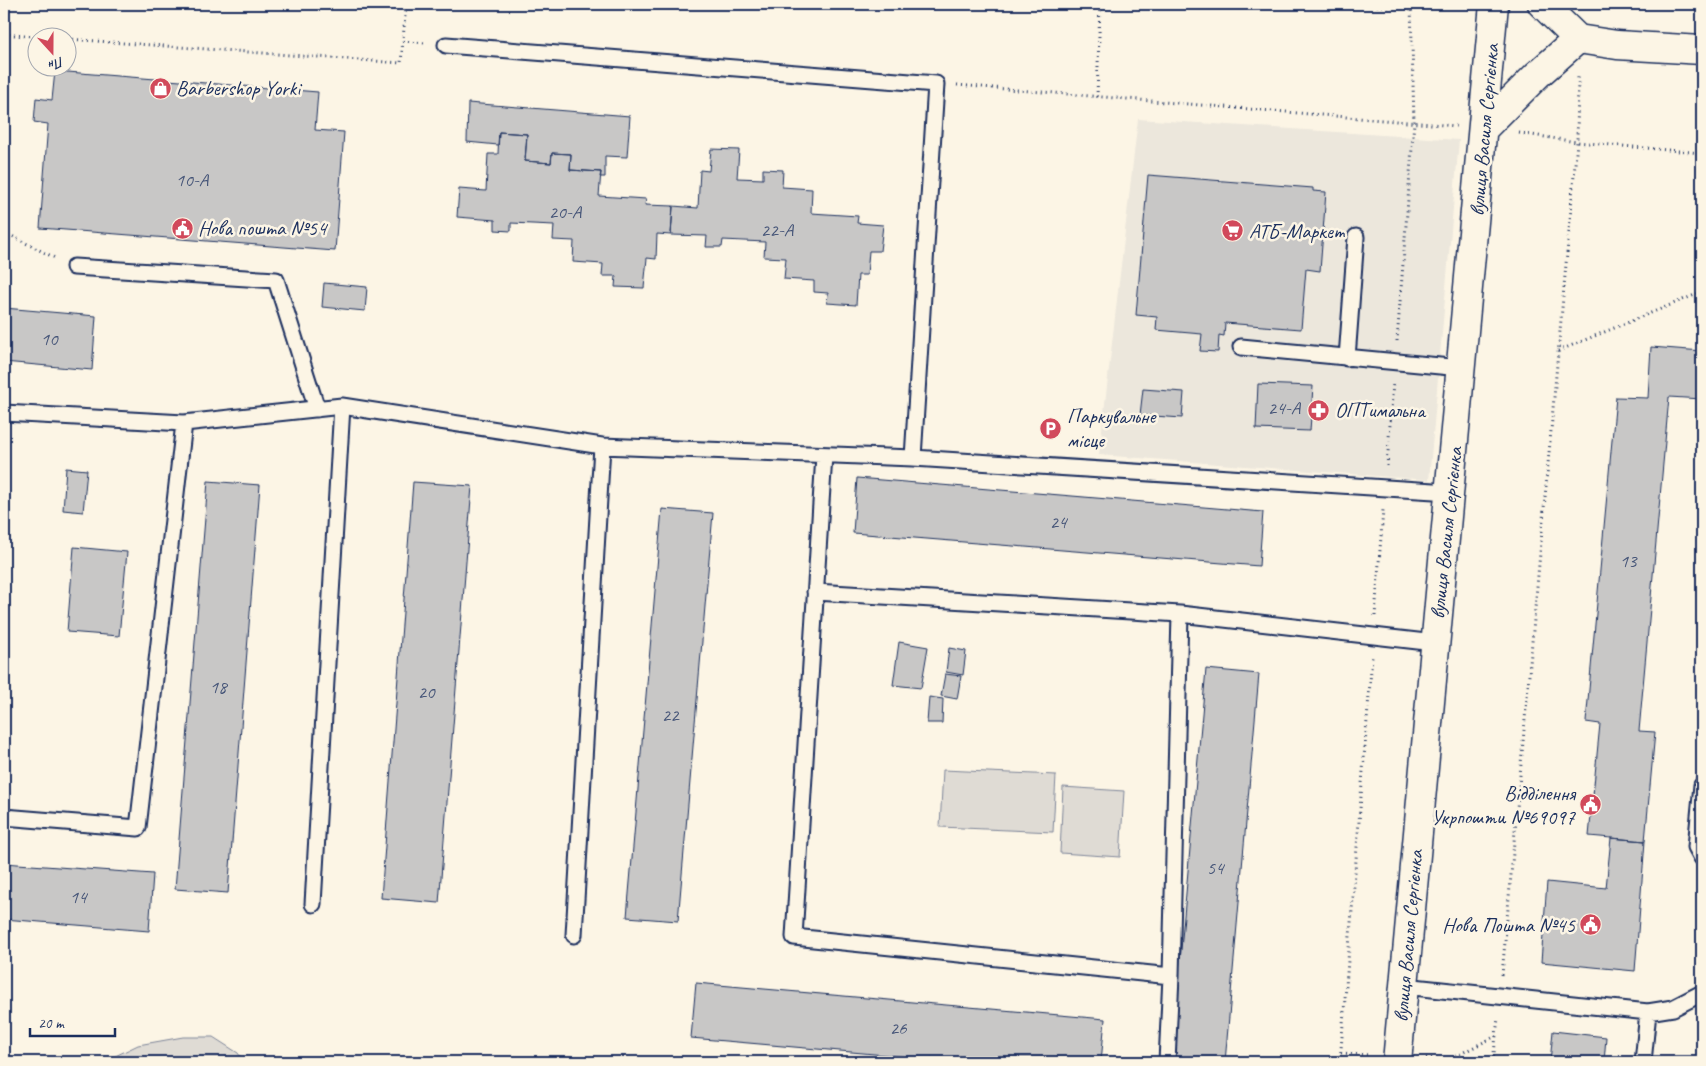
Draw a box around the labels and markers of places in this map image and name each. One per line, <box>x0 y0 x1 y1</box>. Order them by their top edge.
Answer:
place label: Barbershop Yorki <box>176 75 303 101</box>
shop icon: Barbershop Yorki <box>148 76 172 100</box>
place label: Нова пошта №54 <box>198 215 329 241</box>
public building icon: Нова пошта №54 <box>170 216 194 240</box>
place label: АТБ-Маркет <box>1249 218 1346 244</box>
supermarket icon: АТБ-Маркет <box>1221 219 1245 243</box>
place label: ОПТимальна <box>1335 397 1427 423</box>
pharmacy icon: ОПТимальна <box>1307 398 1331 422</box>
place label: Паркувальне місце <box>1067 403 1157 453</box>
parking icon: Паркувальне місце <box>1039 416 1063 440</box>
place label: Відділення Укрпошти №69097 <box>1431 780 1577 830</box>
public building icon: Відділення Укрпошти №69097 <box>1579 793 1603 817</box>
place label: Нова Пошта №45 <box>1442 912 1577 938</box>
public building icon: Нова Пошта №45 <box>1579 913 1603 937</box>

